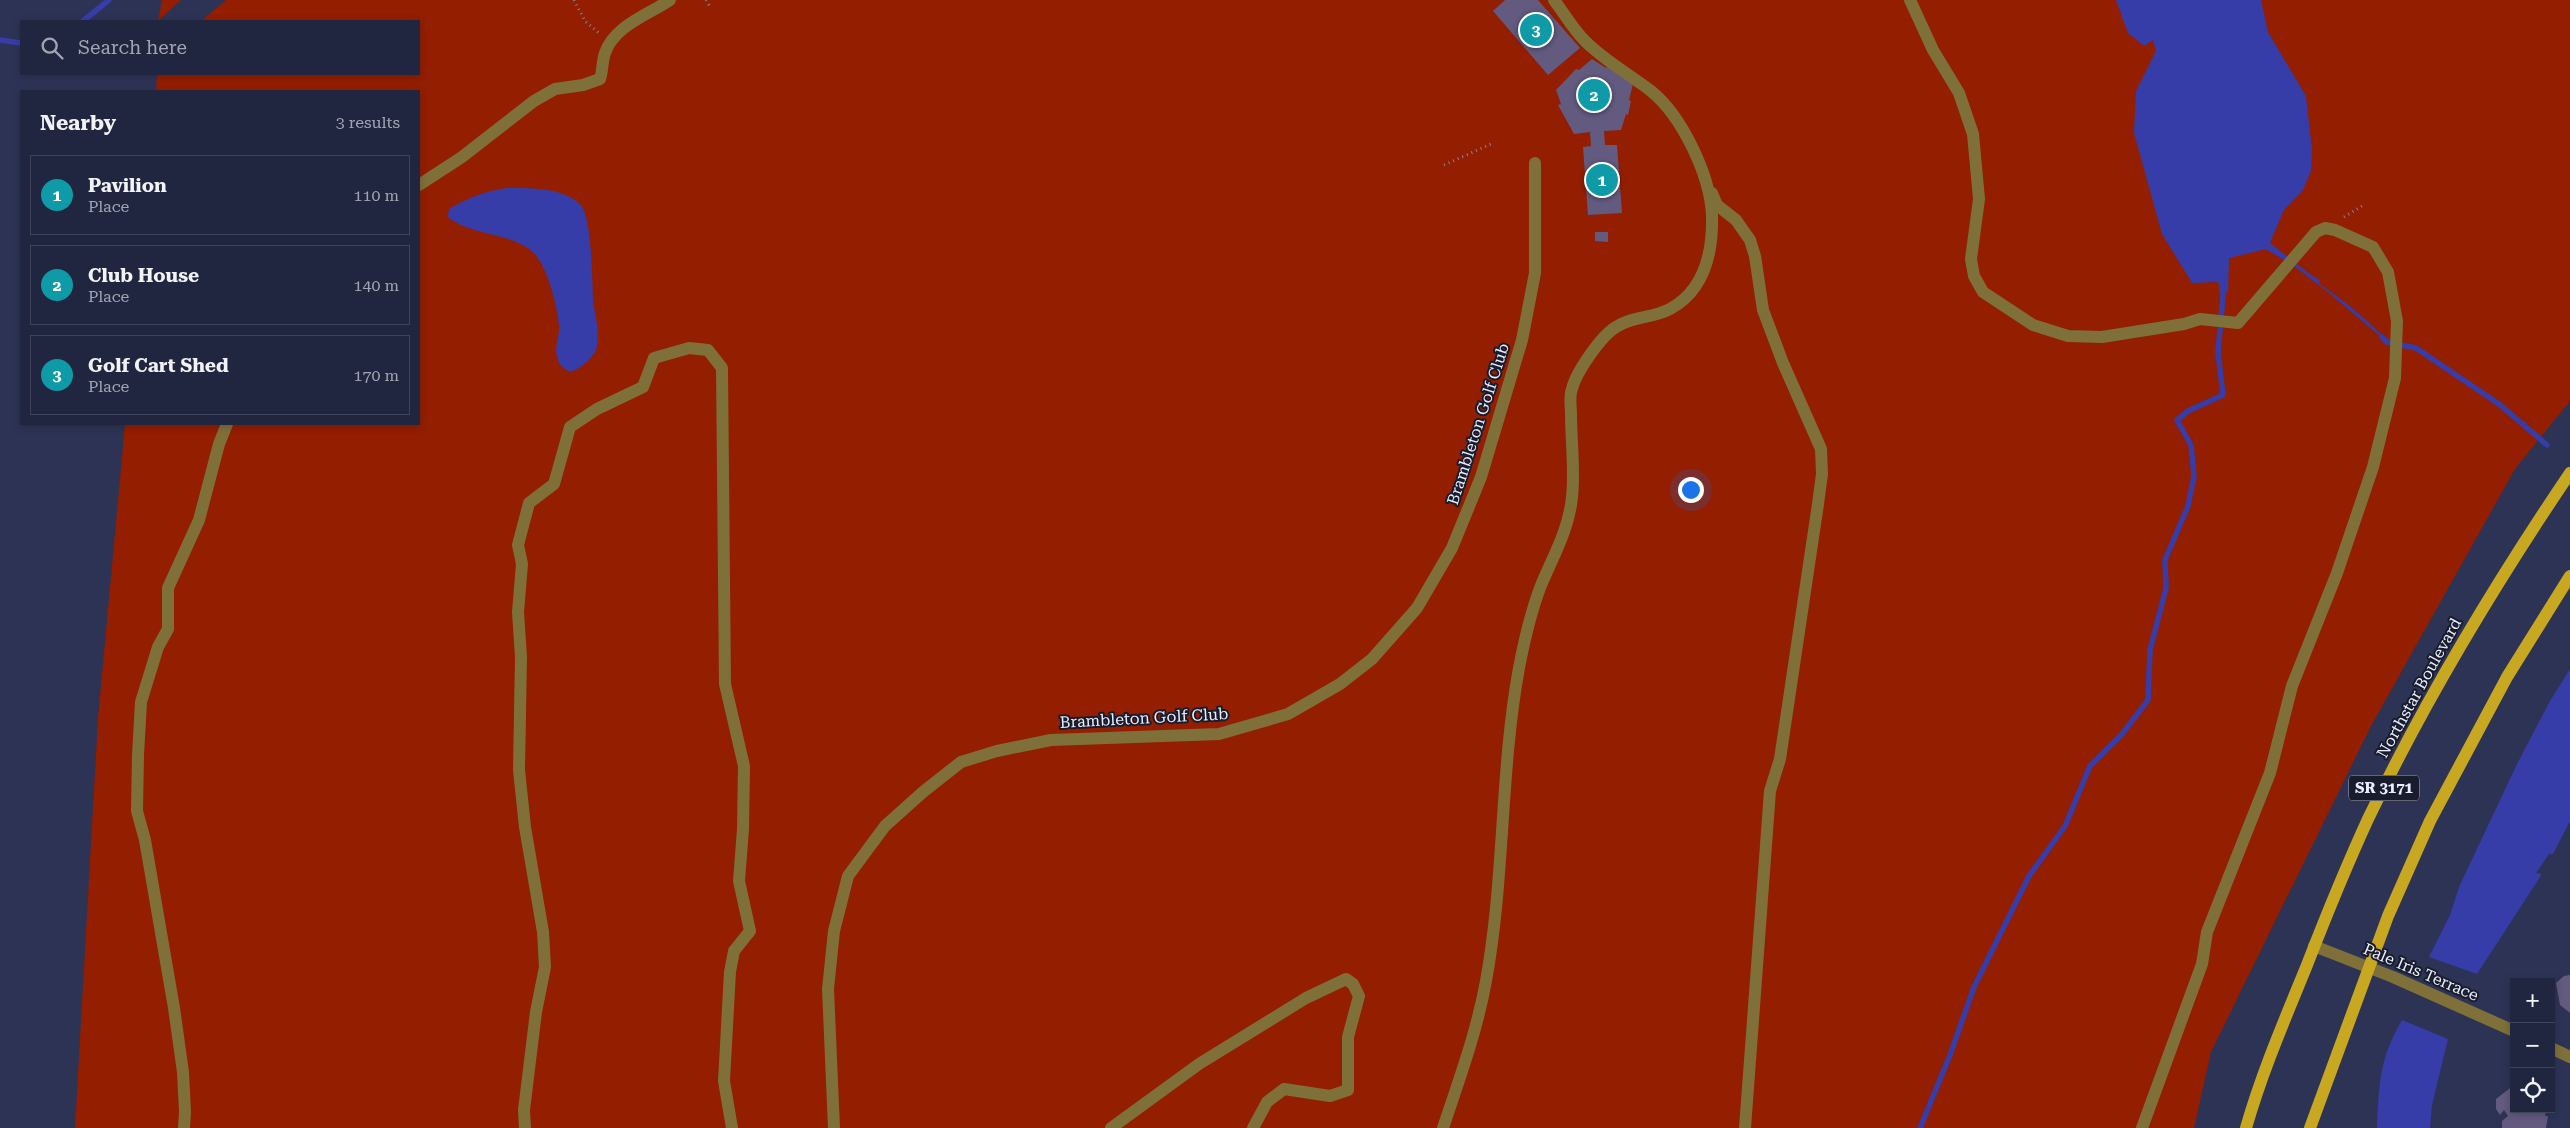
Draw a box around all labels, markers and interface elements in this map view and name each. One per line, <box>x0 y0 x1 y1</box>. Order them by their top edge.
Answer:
pin: 3 <box>1520 11 1552 49</box>
search box <box>20 20 420 75</box>
icon: search <box>38 34 66 62</box>
text: Search here <box>78 36 187 59</box>
pin: 2 <box>1578 76 1610 114</box>
text: Nearby <box>40 111 116 135</box>
text: 3 results <box>336 113 400 132</box>
pin: 1 <box>1586 161 1618 199</box>
text: Pavilion <box>88 174 167 197</box>
text: 1 <box>53 186 61 205</box>
text: 110 m <box>353 186 399 205</box>
text: Place <box>88 197 129 216</box>
text: Club House <box>88 264 199 287</box>
text: 2 <box>53 276 61 295</box>
text: 140 m <box>353 276 399 295</box>
text: Place <box>88 287 129 306</box>
street label: Brambleton Golf Club <box>1443 341 1513 507</box>
text: Golf Cart Shed <box>88 354 229 377</box>
text: 3 <box>53 366 61 385</box>
text: 170 m <box>353 366 399 385</box>
text: Place <box>88 377 129 396</box>
your location <box>1678 477 1704 503</box>
street label: Northstar Boulevard <box>2373 615 2465 761</box>
street label: Brambleton Golf Club <box>1059 704 1229 732</box>
road number: SR 3171 <box>2349 776 2419 800</box>
street label: Pale Iris Terrace <box>2360 939 2482 1005</box>
map controls <box>2510 978 2555 1113</box>
button: + <box>2510 978 2555 1023</box>
button: − <box>2510 1023 2555 1068</box>
button: locate <box>2510 1068 2555 1113</box>

